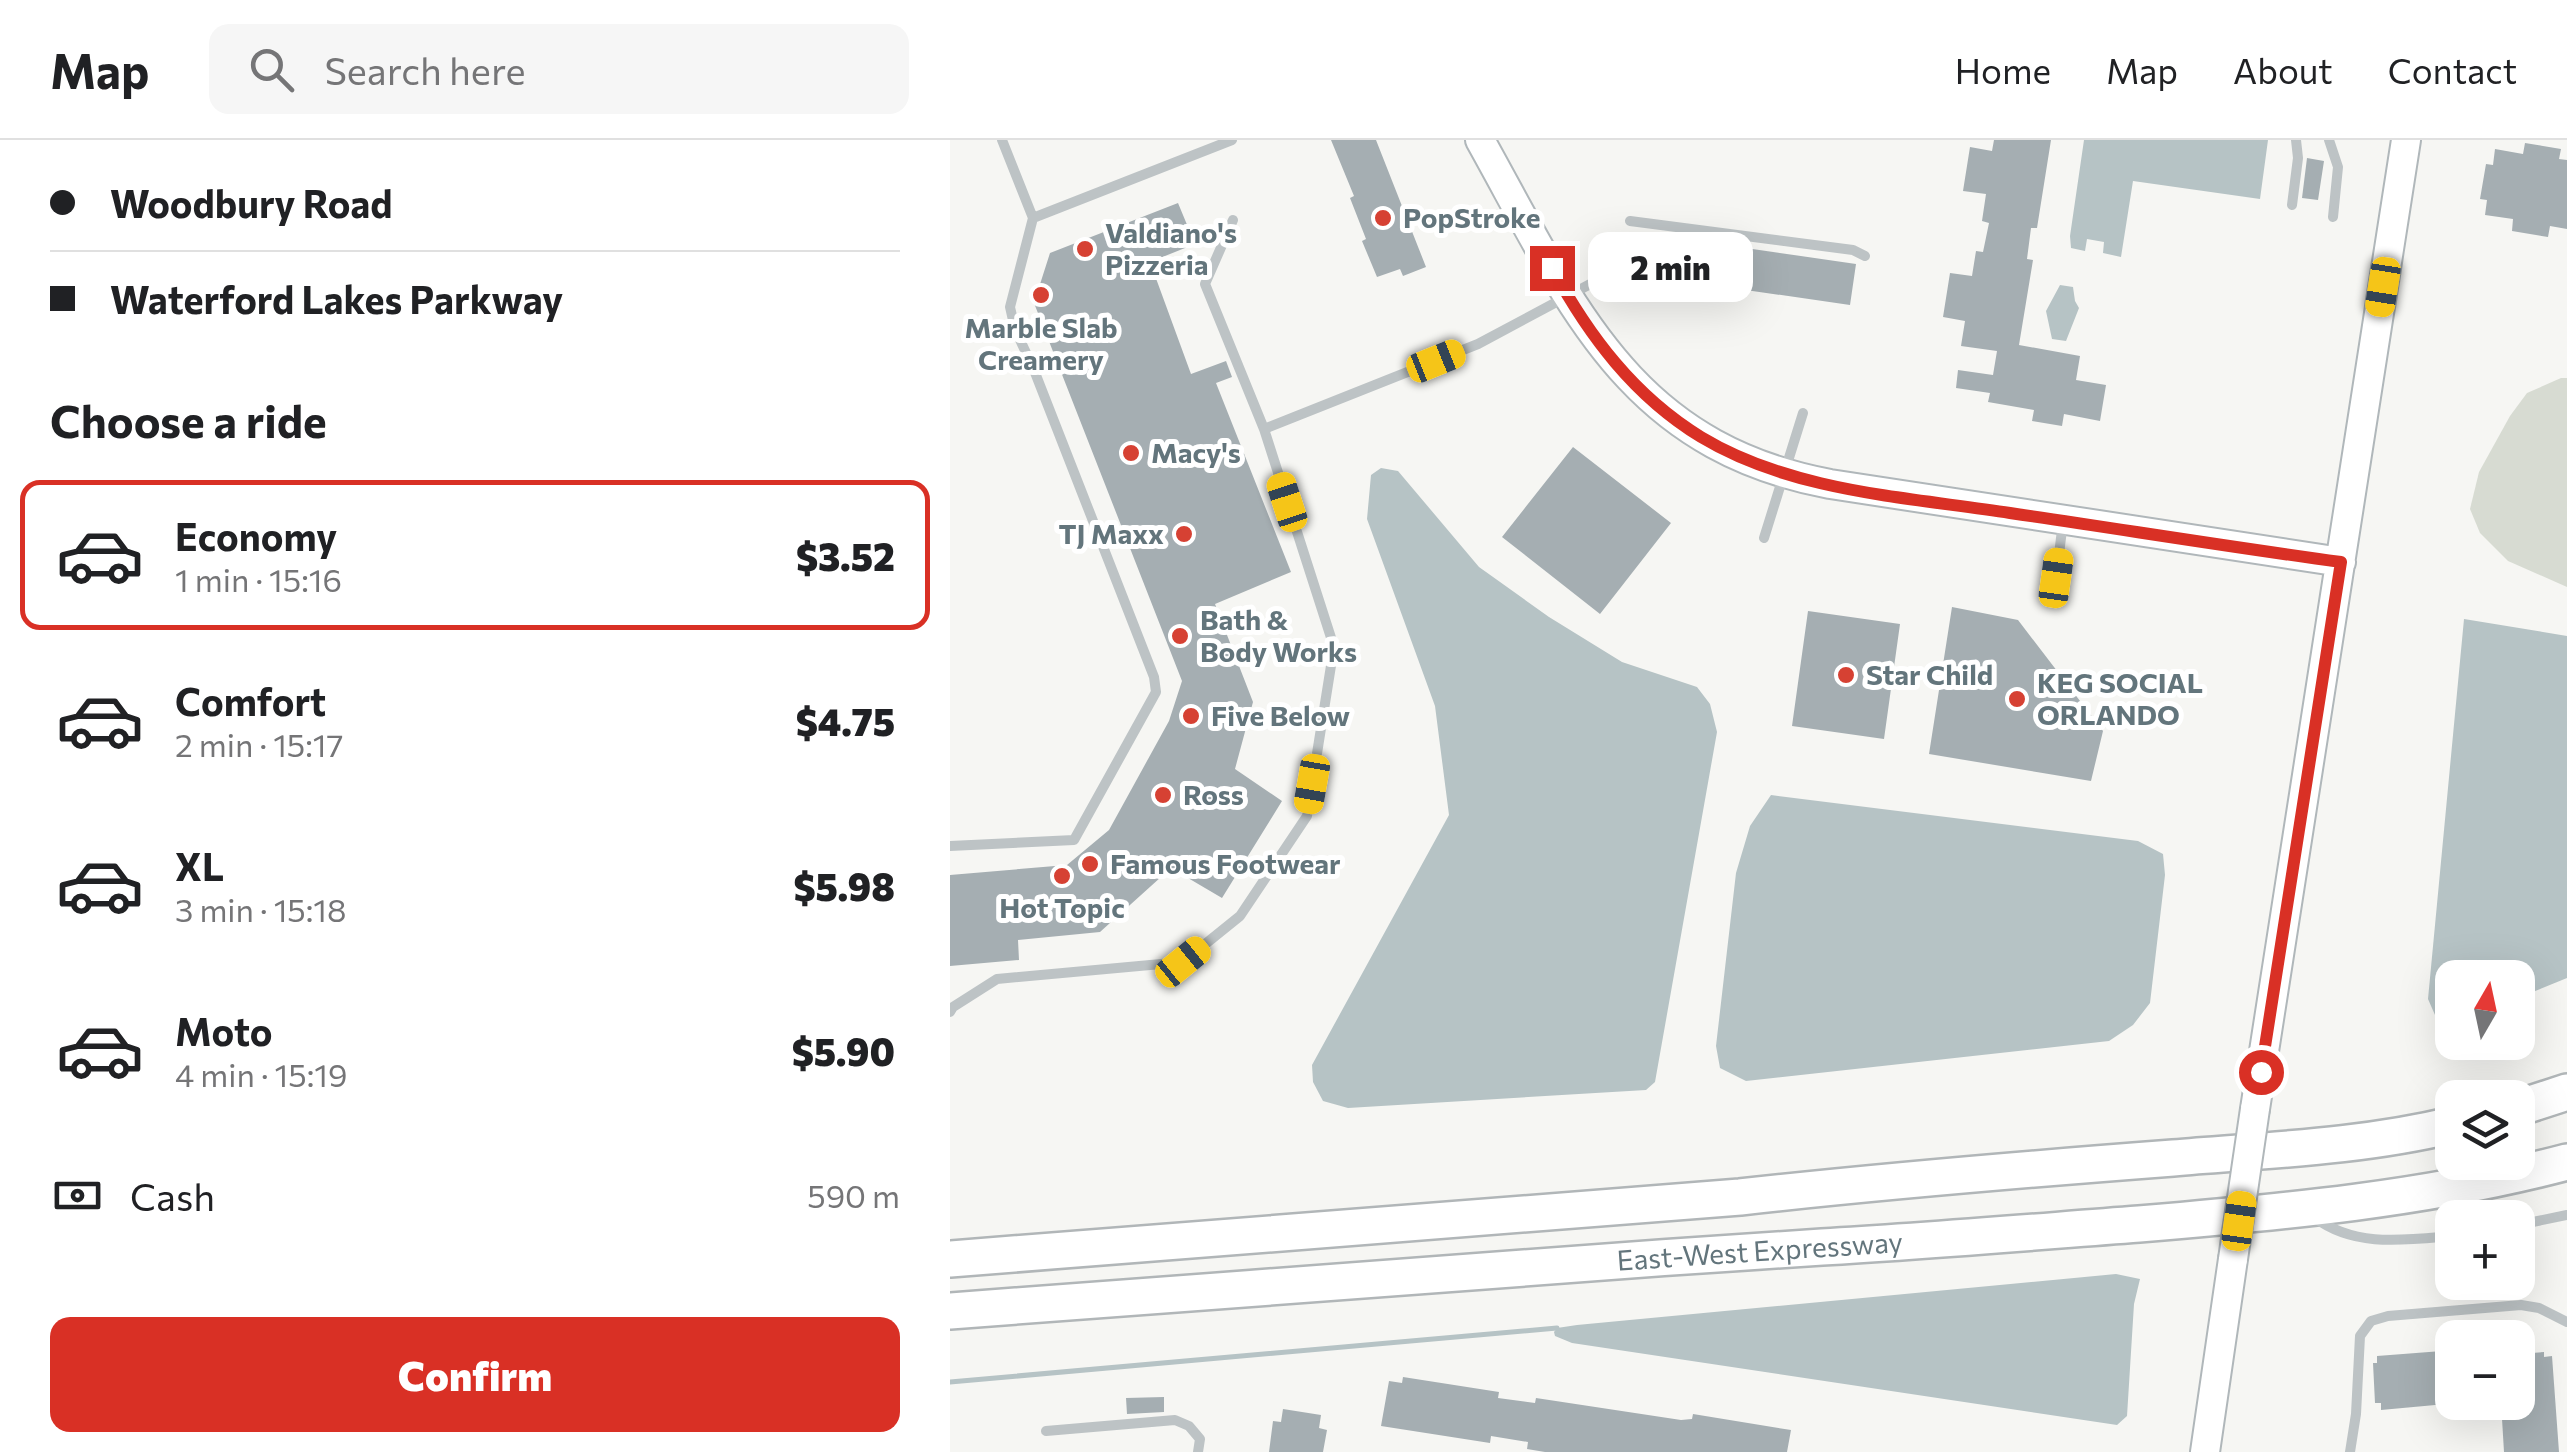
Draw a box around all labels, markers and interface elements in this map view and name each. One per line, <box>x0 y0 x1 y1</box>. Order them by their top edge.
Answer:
search box <box>209 24 909 114</box>
text: Map <box>50 40 149 99</box>
icon: search <box>244 42 299 97</box>
text: Search here <box>324 46 525 93</box>
text: Home <box>1955 48 2051 91</box>
text: Map <box>2106 48 2178 91</box>
text: About <box>2233 48 2333 91</box>
text: Contact <box>2388 48 2517 91</box>
text: Woodbury Road <box>110 179 393 226</box>
place label: PopStroke <box>1403 200 1540 234</box>
marker: PopStroke <box>1372 207 1394 229</box>
place label: Valdiano's Pizzeria <box>1105 215 1237 281</box>
callout: 2 min <box>1587 233 1752 303</box>
marker: Valdiano's Pizzeria <box>1074 238 1096 260</box>
route end <box>1530 246 1575 291</box>
text: 2 min <box>1630 247 1711 287</box>
car <box>2363 255 2403 319</box>
text: Waterford Lakes Parkway <box>110 275 563 322</box>
marker: Marble Slab Creamery <box>1030 284 1052 306</box>
place label: Marble Slab Creamery <box>964 310 1118 376</box>
car <box>1403 336 1469 386</box>
text: Choose a ride <box>50 392 327 447</box>
place label: Macy's <box>1151 435 1241 469</box>
marker: Macy's <box>1120 442 1142 464</box>
car <box>1263 469 1311 535</box>
icon: car <box>55 510 145 600</box>
text: Economy <box>175 512 337 559</box>
place label: TJ Maxx <box>1058 516 1164 550</box>
marker: TJ Maxx <box>1173 523 1195 545</box>
text: $3.52 <box>796 532 895 579</box>
car <box>2037 546 2075 610</box>
text: 1 min · 15:16 <box>175 559 342 599</box>
place label: Bath & Body Works <box>1200 602 1357 668</box>
marker: Bath & Body Works <box>1169 625 1191 647</box>
place label: Star Child <box>1866 657 1993 691</box>
marker: Star Child <box>1835 664 1857 686</box>
place label: KEG SOCIAL ORLANDO <box>2037 665 2203 731</box>
icon: car <box>55 675 145 765</box>
text: Comfort <box>175 677 326 724</box>
marker: KEG SOCIAL ORLANDO <box>2006 688 2028 710</box>
text: $4.75 <box>796 697 895 744</box>
place label: Five Below <box>1211 698 1350 732</box>
marker: Five Below <box>1180 705 1202 727</box>
text: 2 min · 15:17 <box>175 724 343 764</box>
car <box>1292 752 1332 816</box>
place label: Ross <box>1183 777 1244 811</box>
marker: Ross <box>1152 784 1174 806</box>
icon: car <box>55 840 145 930</box>
text: XL <box>175 842 224 889</box>
place label: Famous Footwear <box>1110 846 1341 880</box>
marker: Famous Footwear <box>1079 853 1101 875</box>
text: $5.98 <box>793 862 895 909</box>
marker: Hot Topic <box>1051 865 1073 887</box>
text: 3 min · 15:18 <box>175 889 346 929</box>
place label: Hot Topic <box>999 890 1125 924</box>
car <box>1150 931 1216 993</box>
north arrow <box>2435 960 2535 1060</box>
map controls <box>2435 960 2535 1420</box>
icon: car <box>55 1005 145 1095</box>
text: Moto <box>175 1007 273 1054</box>
text: $5.90 <box>792 1027 895 1074</box>
route start <box>2239 1050 2284 1095</box>
text: 4 min · 15:19 <box>175 1054 347 1094</box>
button: layers <box>2435 1080 2535 1180</box>
icon: cash <box>50 1168 105 1223</box>
text: Cash <box>130 1172 215 1219</box>
text: 590 m <box>807 1175 900 1215</box>
car <box>2220 1189 2258 1253</box>
button: + <box>2435 1200 2535 1300</box>
street label: East-West Expressway <box>1616 1224 1904 1277</box>
button: Confirm <box>50 1317 900 1432</box>
button: − <box>2435 1320 2535 1420</box>

